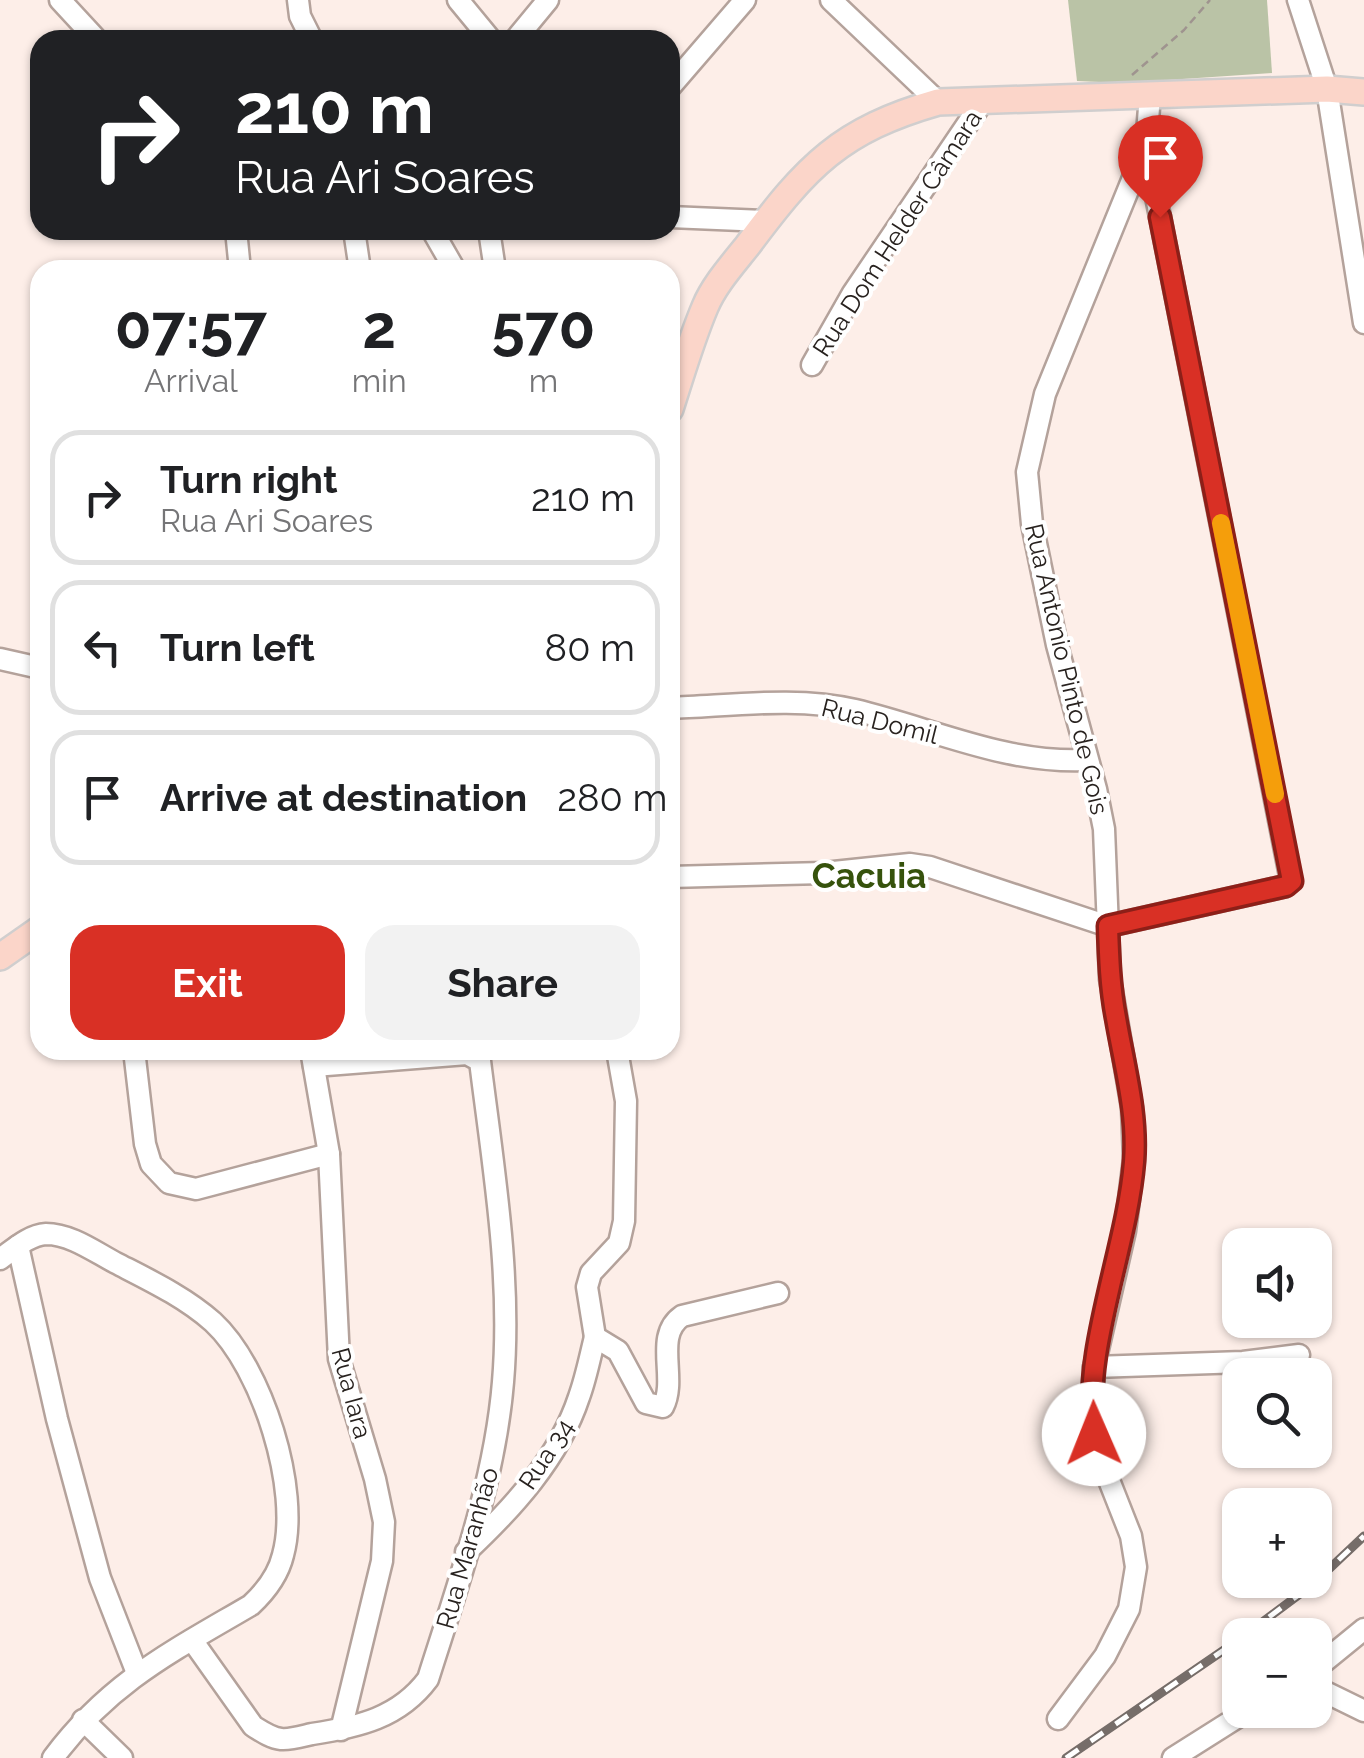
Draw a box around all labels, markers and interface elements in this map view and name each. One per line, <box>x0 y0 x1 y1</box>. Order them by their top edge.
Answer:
text: 210 m <box>235 67 434 149</box>
icon: right <box>70 70 200 200</box>
street label: Rua Dom Helder Câmara <box>806 104 988 362</box>
pin <box>1118 115 1203 218</box>
icon: arrive <box>1133 130 1188 185</box>
text: Rua Ari Soares <box>235 151 535 204</box>
text: 07:57 <box>115 292 267 362</box>
text: 2 <box>362 292 396 362</box>
text: 570 <box>491 292 595 362</box>
text: Arrival <box>144 362 238 399</box>
text: min <box>352 362 407 399</box>
text: m <box>529 362 558 399</box>
text: Turn right <box>160 457 337 502</box>
icon: right <box>75 470 130 525</box>
text: 210 m <box>531 475 635 520</box>
text: Rua Ari Soares <box>160 502 373 539</box>
street label: Rua Antonio Pinto de Gois <box>1019 521 1115 817</box>
icon: left <box>75 620 130 675</box>
text: Turn left <box>160 625 315 670</box>
text: 80 m <box>545 625 635 670</box>
street label: Rua Domil <box>819 692 942 750</box>
icon: arrive <box>75 770 130 825</box>
text: Arrive at destination <box>160 775 527 820</box>
text: 280 m <box>557 775 667 820</box>
district label: Cacuia <box>812 855 926 896</box>
button: Exit <box>70 925 345 1040</box>
button: Share <box>365 925 640 1040</box>
map controls <box>1222 1228 1332 1728</box>
button: sound <box>1222 1228 1332 1338</box>
street label: Rua Iara <box>325 1344 379 1442</box>
button: search <box>1222 1358 1332 1468</box>
position arrow <box>1042 1382 1146 1486</box>
street label: Rua 34 <box>512 1413 580 1495</box>
street label: Rua Maranhão <box>430 1464 504 1632</box>
button: + <box>1222 1488 1332 1598</box>
button: − <box>1222 1618 1332 1728</box>

